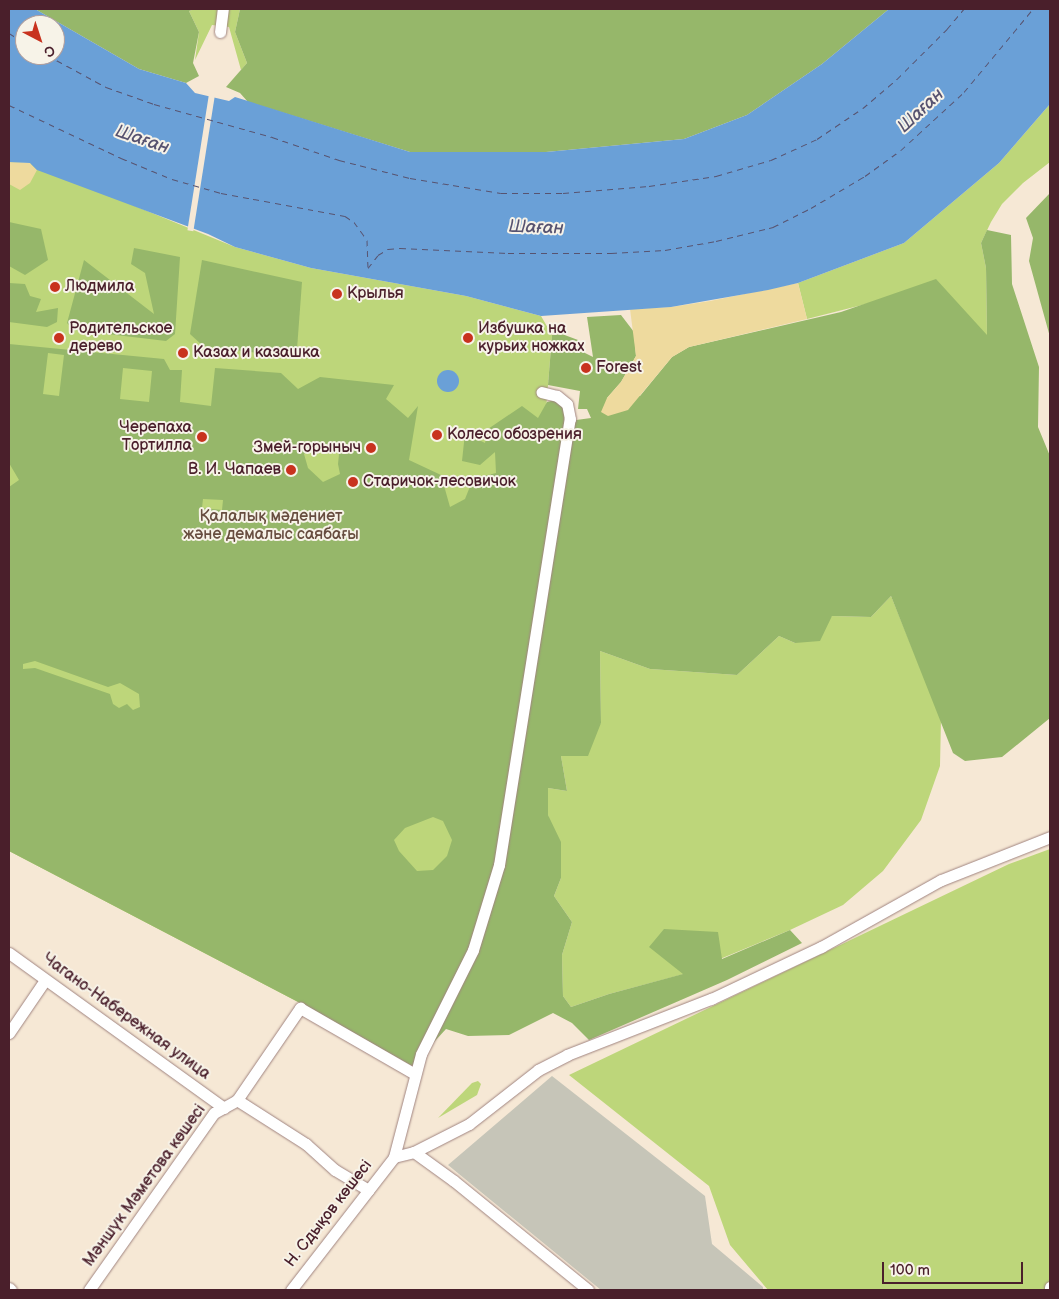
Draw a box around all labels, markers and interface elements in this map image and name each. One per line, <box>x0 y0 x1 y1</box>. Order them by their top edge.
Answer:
north arrow <box>15 15 65 65</box>
text: С <box>40 41 59 61</box>
water label: Шаған <box>893 84 949 138</box>
water label: Шаған <box>112 121 172 159</box>
water label: Шаған <box>508 216 564 240</box>
place label: Людмила <box>65 277 134 297</box>
marker: Людмила <box>49 281 61 293</box>
place label: Крылья <box>347 284 404 304</box>
marker: Крылья <box>331 288 343 300</box>
place label: Родительское дерево <box>69 319 172 357</box>
place label: Избушка на курьих ножках <box>478 319 585 357</box>
marker: Родительское дерево <box>53 332 65 344</box>
marker: Избушка на курьих ножках <box>462 332 474 344</box>
place label: Казах и казашка <box>193 343 320 363</box>
marker: Казах и казашка <box>177 347 189 359</box>
place label: Forest <box>596 358 642 378</box>
marker: Forest <box>580 362 592 374</box>
place label: Черепаха Тортилла <box>119 418 192 456</box>
place label: Колесо обозрения <box>447 425 582 445</box>
marker: Колесо обозрения <box>431 429 443 441</box>
marker: Черепаха Тортилла <box>196 431 208 443</box>
place label: Змей-горыныч <box>254 438 361 458</box>
marker: Змей-горыныч <box>365 442 377 454</box>
place label: В. И. Чапаев <box>188 460 281 480</box>
marker: В. И. Чапаев <box>285 464 297 476</box>
place label: Старичок-лесовичок <box>363 472 516 492</box>
marker: Старичок-лесовичок <box>347 476 359 488</box>
park label: Қалалық мәдениет және демалыс саябағы <box>183 507 359 545</box>
street label: Чагано-Набережная улица <box>38 950 214 1084</box>
street label: Мәншүк Мәметова көшесі <box>80 1101 210 1271</box>
street label: Н. Сдықов көшесі <box>281 1157 377 1271</box>
scale bar <box>884 1252 1025 1284</box>
text: 100 m <box>890 1261 930 1280</box>

